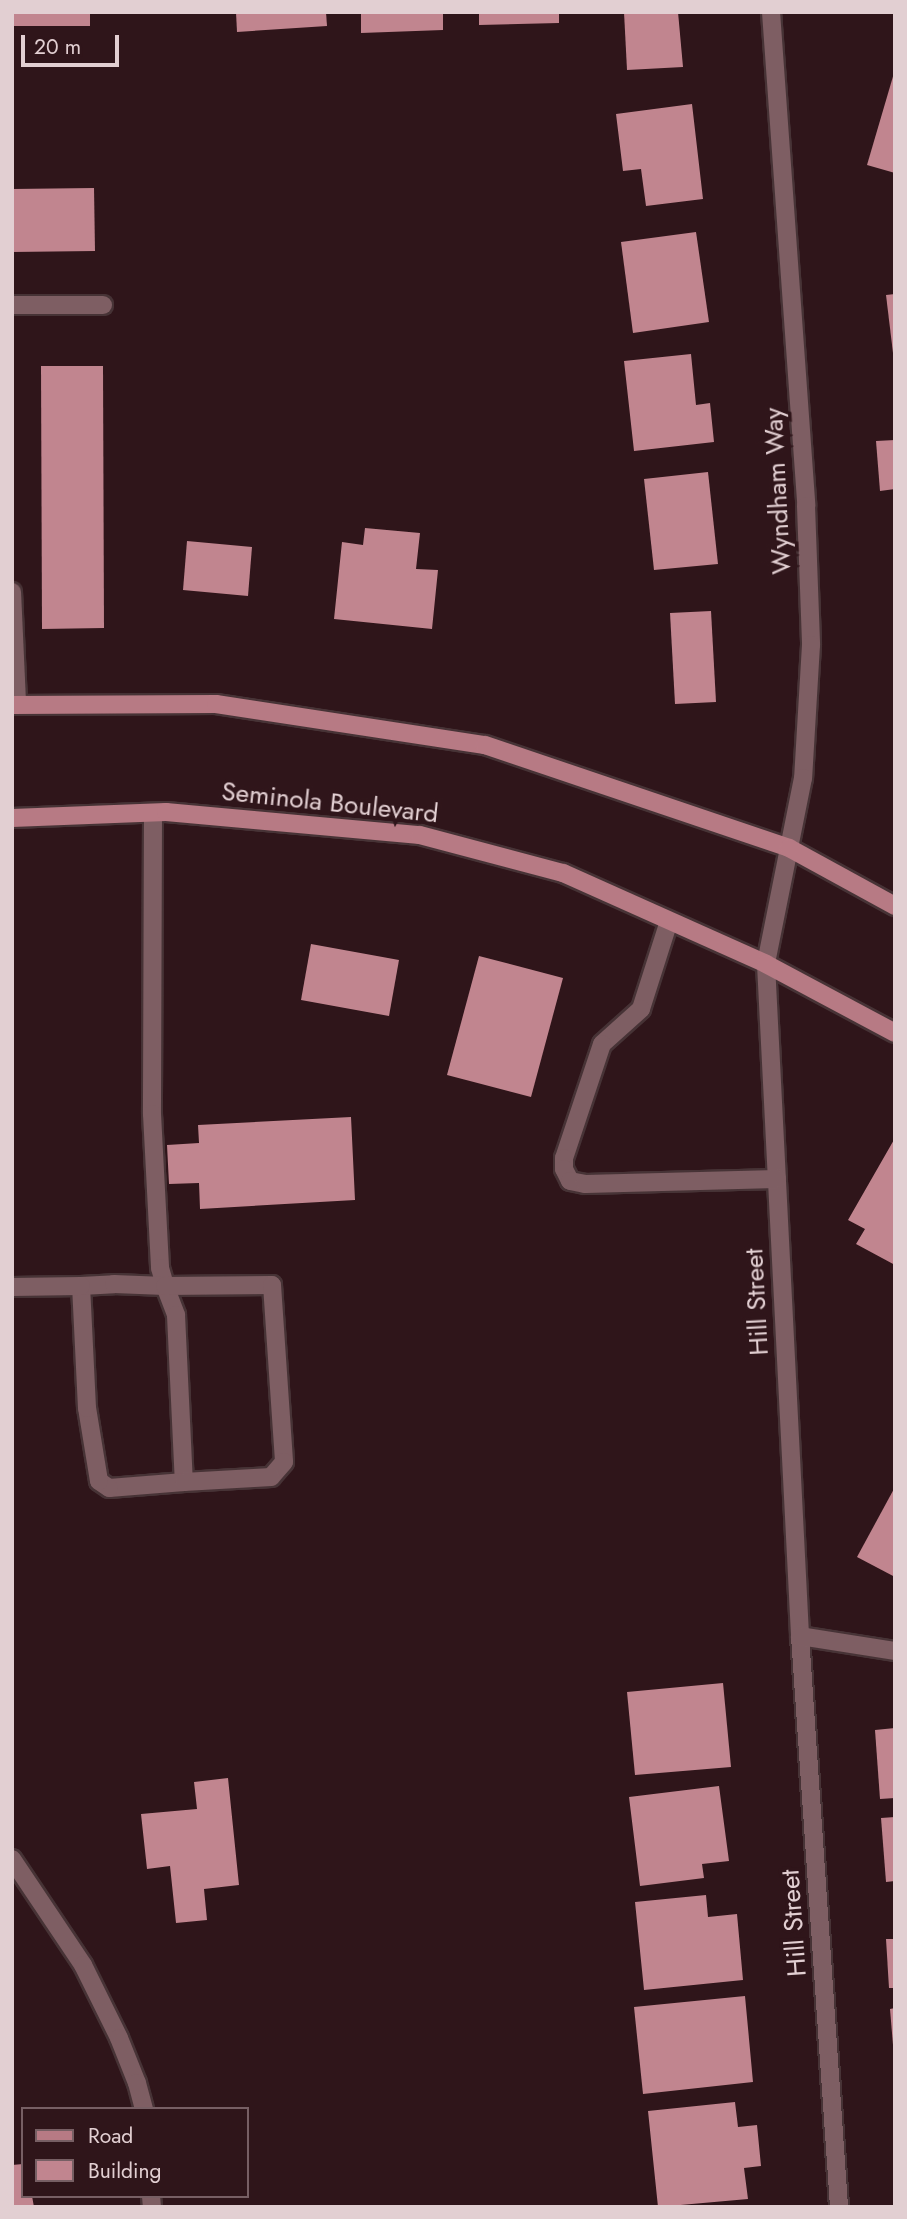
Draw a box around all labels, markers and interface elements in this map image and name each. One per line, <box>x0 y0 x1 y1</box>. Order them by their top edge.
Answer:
scale bar <box>24 21 122 65</box>
text: 20 m <box>34 32 81 62</box>
street label: Wyndham Way <box>758 407 798 575</box>
street label: Seminola Boulevard <box>220 776 440 830</box>
street label: Hill Street <box>739 1248 775 1356</box>
street label: Hill Street <box>775 1868 813 1978</box>
legend <box>21 2107 248 2198</box>
text: Road <box>88 2121 133 2151</box>
text: Building <box>88 2156 161 2186</box>

